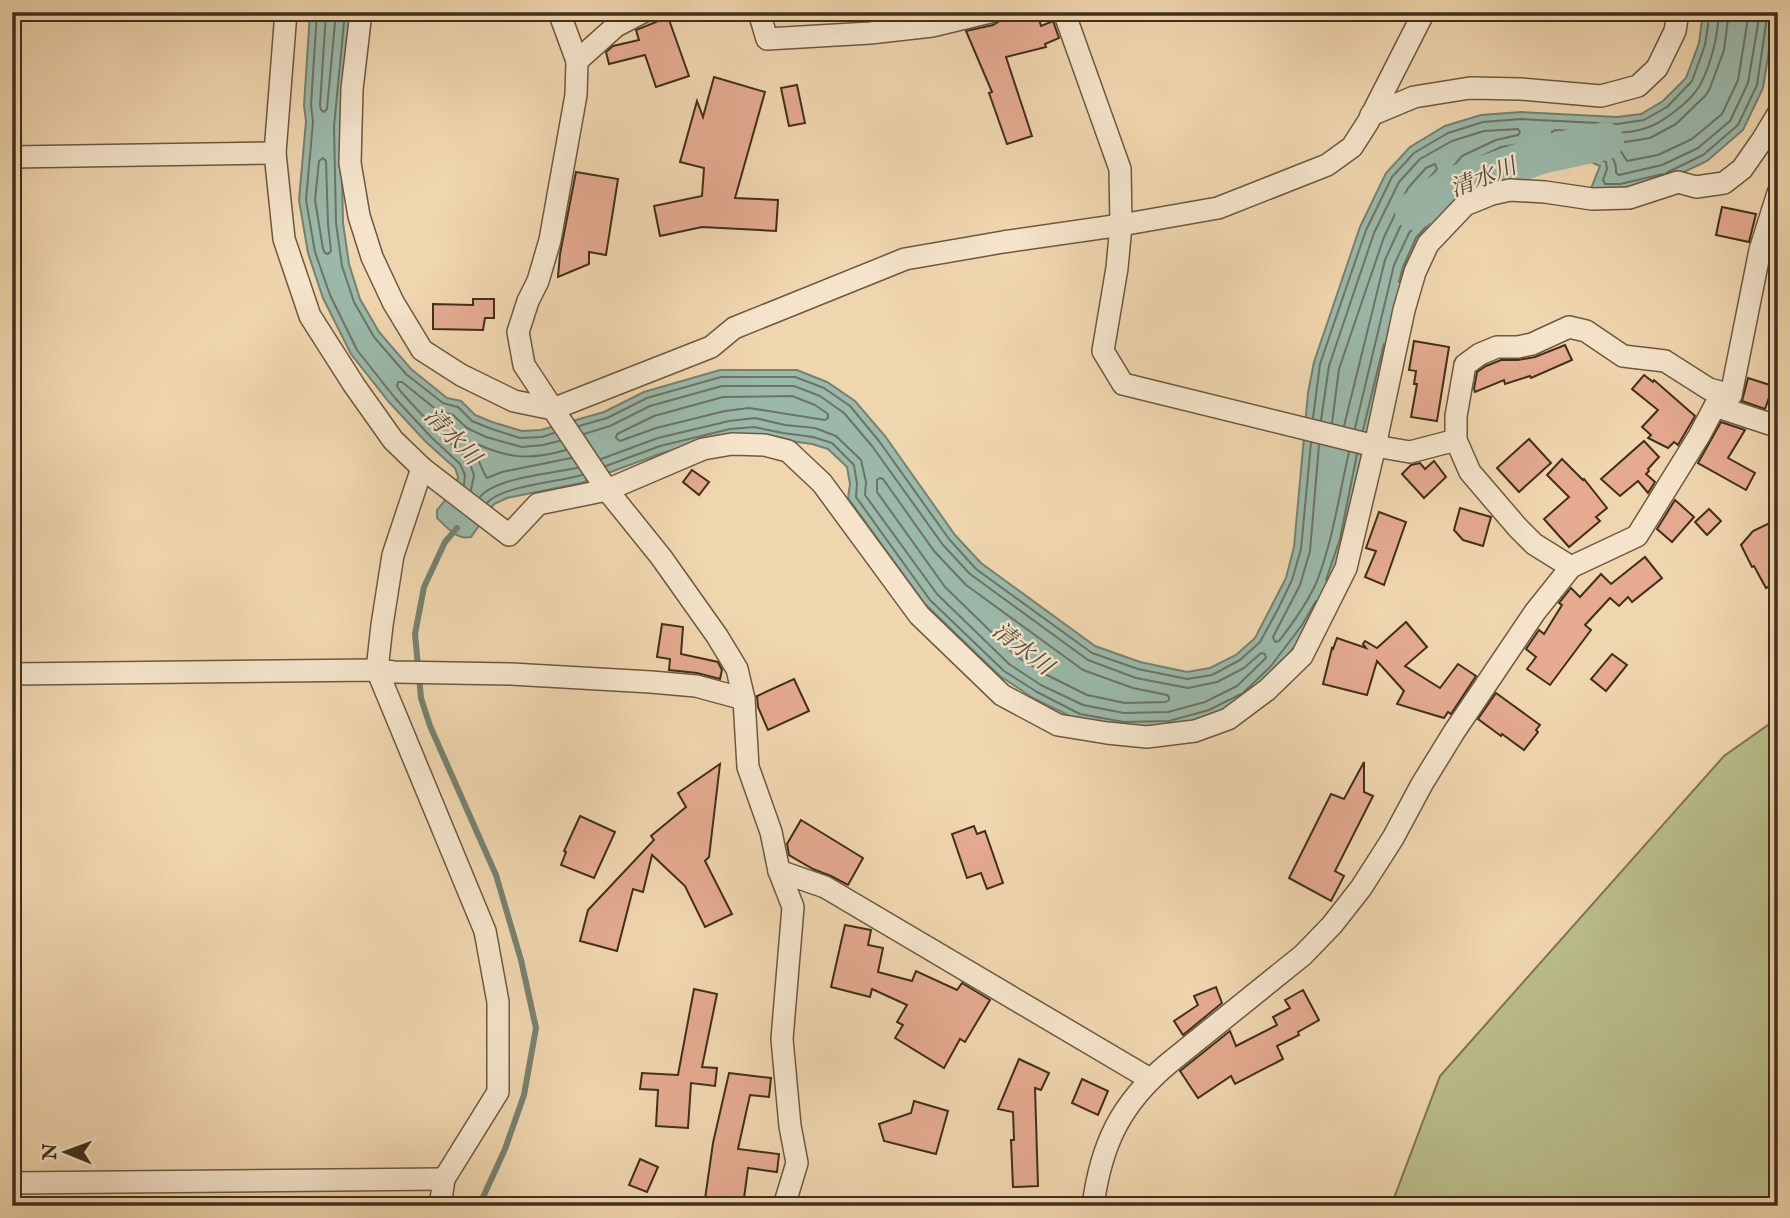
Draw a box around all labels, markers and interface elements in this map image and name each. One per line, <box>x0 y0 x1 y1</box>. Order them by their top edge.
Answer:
water label: 清水川 <box>1446 151 1524 204</box>
water label: 清水川 <box>418 402 488 474</box>
water label: 清水川 <box>986 617 1061 684</box>
north arrow <box>32 1116 102 1186</box>
text: N <box>39 1143 63 1161</box>

